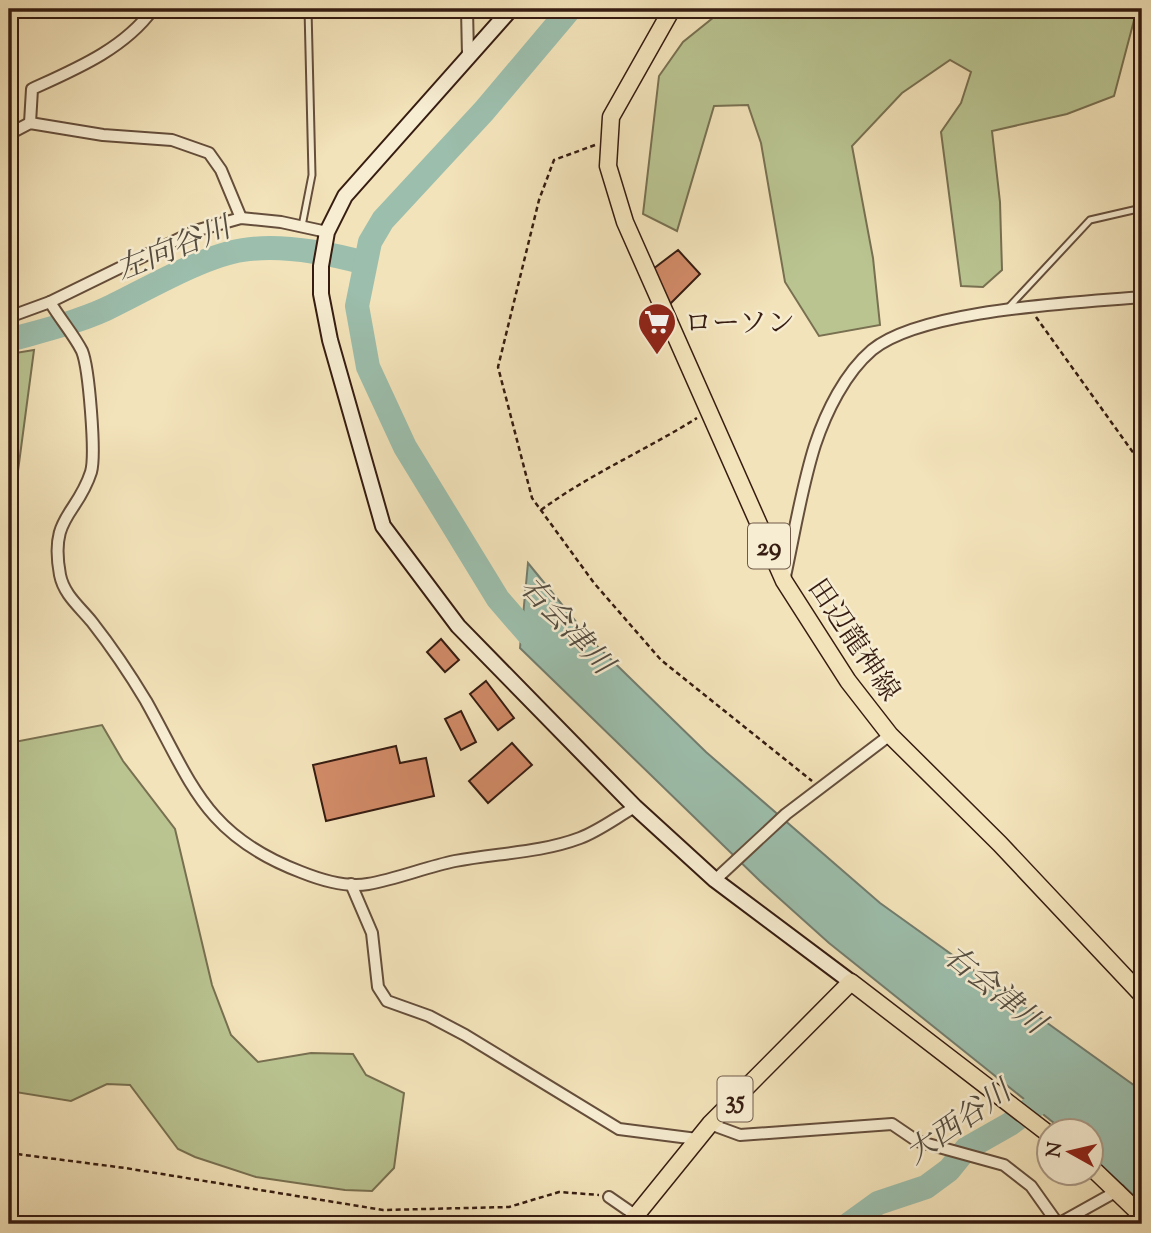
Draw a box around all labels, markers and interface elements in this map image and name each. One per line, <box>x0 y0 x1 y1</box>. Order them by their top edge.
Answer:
water label: 左向谷川 <box>110 207 240 293</box>
supermarket icon: ローソン <box>636 301 678 356</box>
place label: ローソン <box>684 305 795 345</box>
road number: 29 <box>748 524 790 568</box>
water label: 右会津川 <box>509 568 624 687</box>
street label: 田辺龍神線 <box>797 571 908 710</box>
water label: 右会津川 <box>933 936 1056 1047</box>
water label: 大西谷川 <box>898 1070 1023 1176</box>
road number: 35 <box>718 1076 752 1122</box>
north arrow <box>1036 1118 1106 1188</box>
text: N <box>1041 1141 1070 1159</box>

